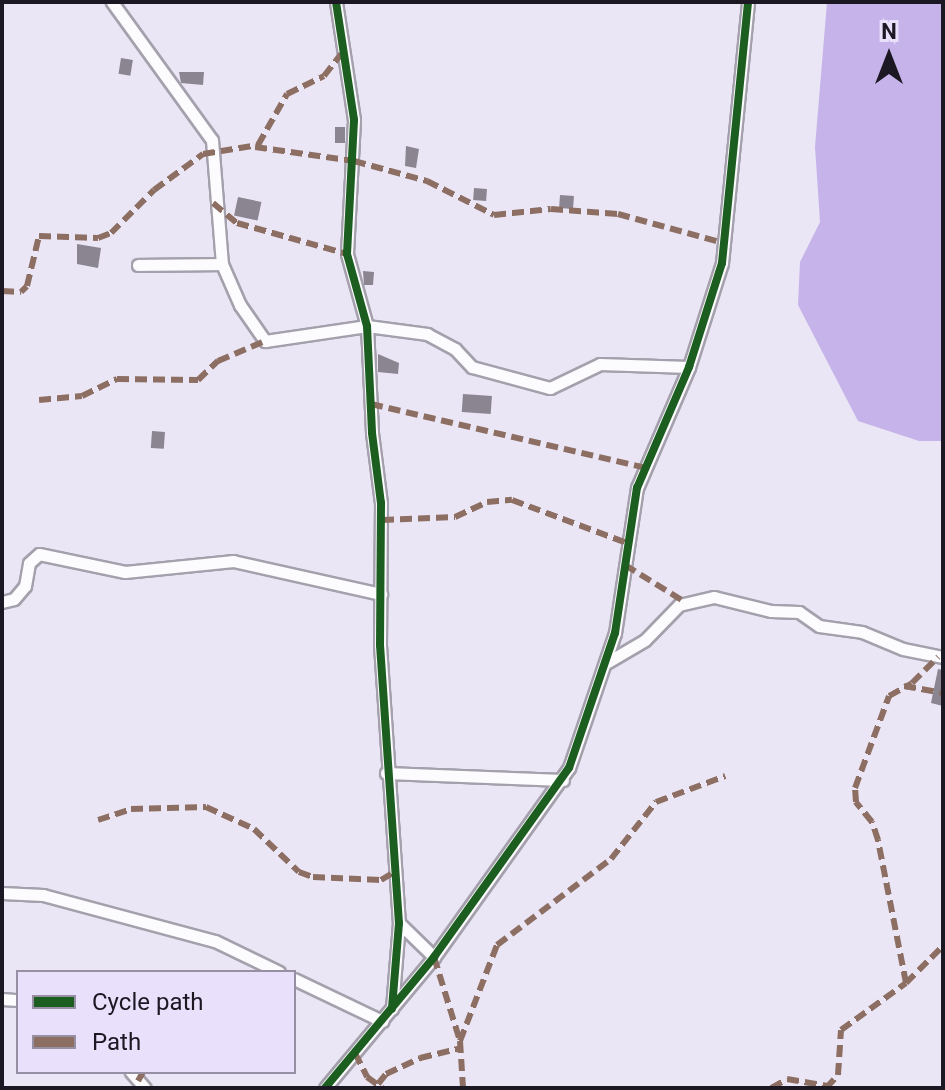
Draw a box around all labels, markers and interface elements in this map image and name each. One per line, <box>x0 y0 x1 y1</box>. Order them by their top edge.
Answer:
north arrow <box>849 16 929 96</box>
text: N <box>881 19 897 44</box>
legend <box>16 970 296 1074</box>
text: Cycle path <box>92 988 204 1016</box>
text: Path <box>92 1028 141 1056</box>

